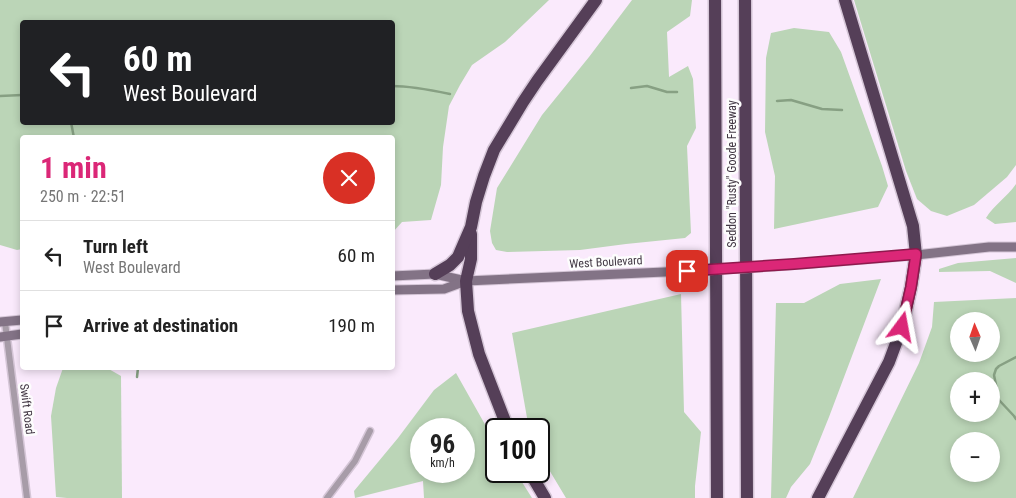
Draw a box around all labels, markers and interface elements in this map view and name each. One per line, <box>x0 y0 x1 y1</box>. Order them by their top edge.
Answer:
text: 60 m <box>123 39 192 80</box>
icon: left <box>40 40 105 105</box>
text: West Boulevard <box>123 81 257 106</box>
street label: Seddon "Rusty" Goode Freeway <box>725 100 739 248</box>
text: 1 min <box>40 150 107 185</box>
button: close <box>323 152 375 204</box>
text: 250 m · 22:51 <box>40 187 126 206</box>
text: Turn left <box>83 235 148 258</box>
icon: left <box>40 242 68 270</box>
text: 60 m <box>338 244 375 267</box>
pin <box>666 250 708 292</box>
street label: West Boulevard <box>569 253 643 271</box>
icon: arrive <box>673 257 701 285</box>
text: West Boulevard <box>83 258 181 277</box>
position arrow <box>875 300 927 352</box>
icon: arrive <box>40 312 68 340</box>
north arrow <box>950 312 1000 362</box>
map controls <box>950 312 1000 482</box>
text: Arrive at destination <box>83 314 238 337</box>
text: 190 m <box>328 314 375 337</box>
button: + <box>950 372 1000 422</box>
street label: Swift Road <box>17 383 37 435</box>
speed limit sign: 100 <box>485 418 550 483</box>
text: 96 <box>430 430 455 459</box>
button: − <box>950 432 1000 482</box>
text: km/h <box>430 456 455 470</box>

